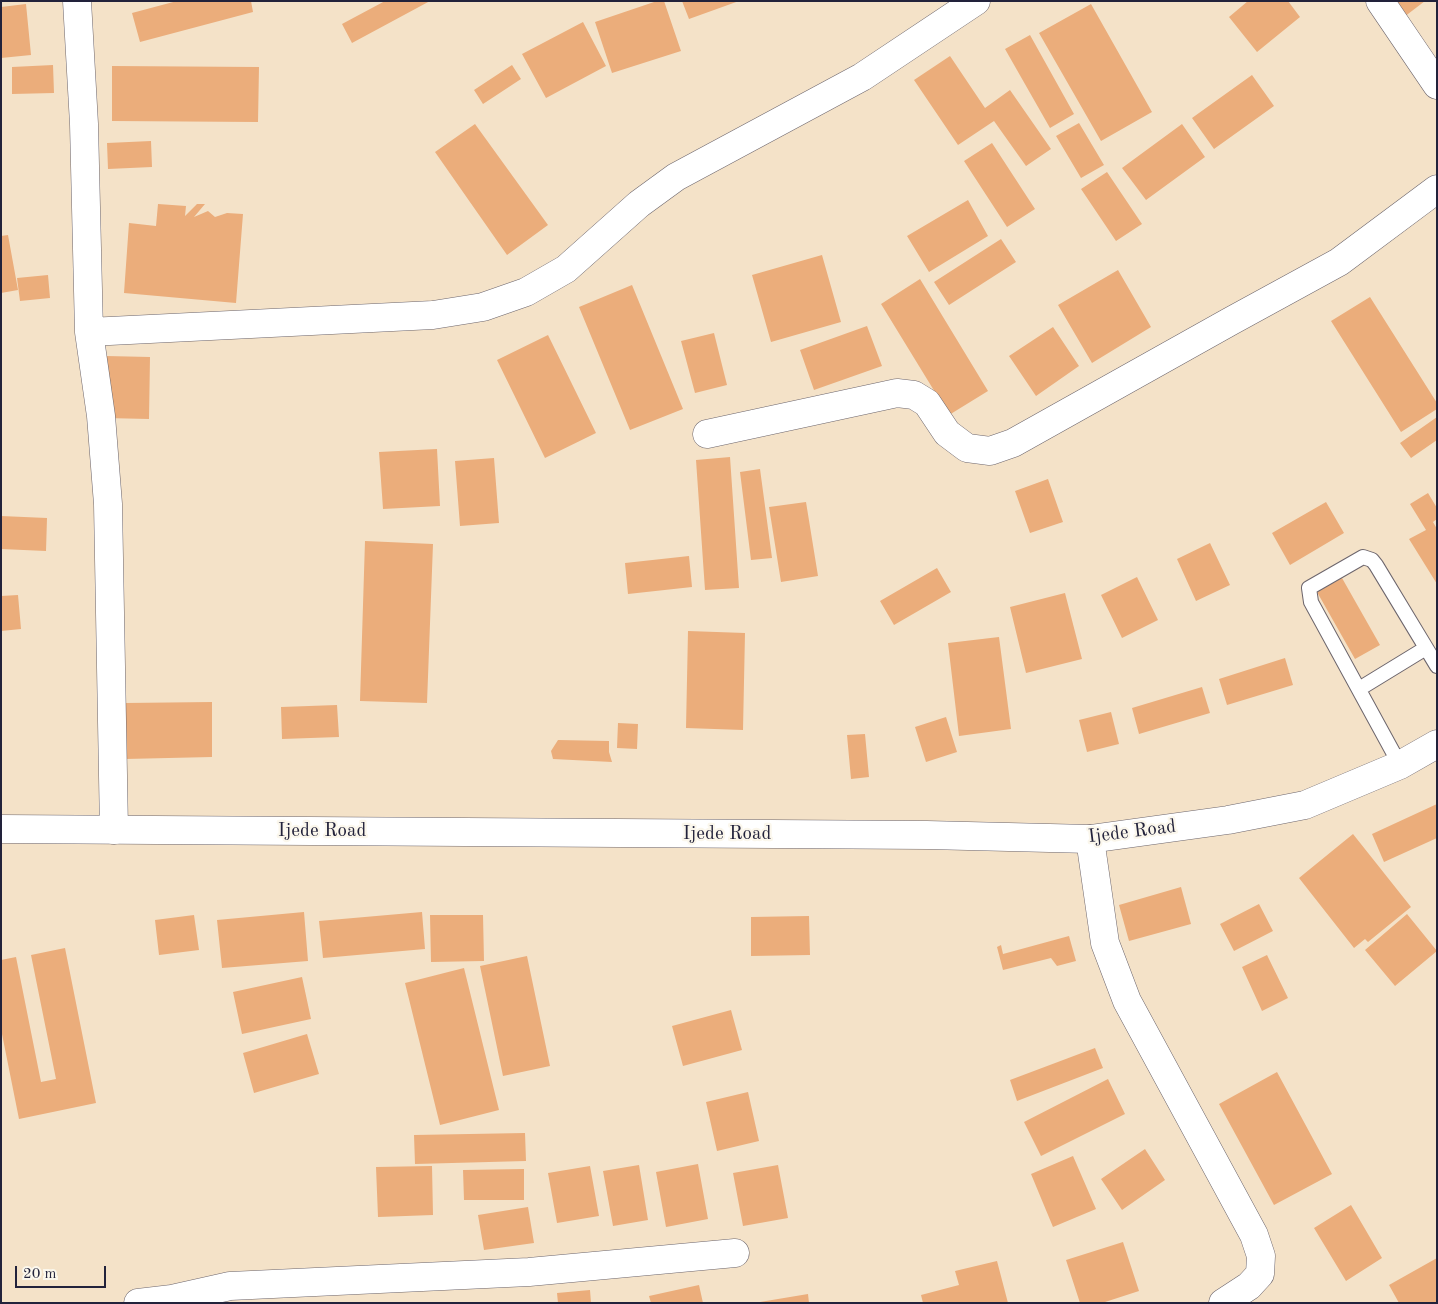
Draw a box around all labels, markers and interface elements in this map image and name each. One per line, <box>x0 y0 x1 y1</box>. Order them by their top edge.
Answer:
street label: Ijede Road <box>1087 815 1177 849</box>
street label: Ijede Road <box>278 820 366 842</box>
street label: Ijede Road <box>683 823 771 845</box>
scale bar <box>18 1256 109 1288</box>
text: 20 m <box>23 1267 57 1282</box>

